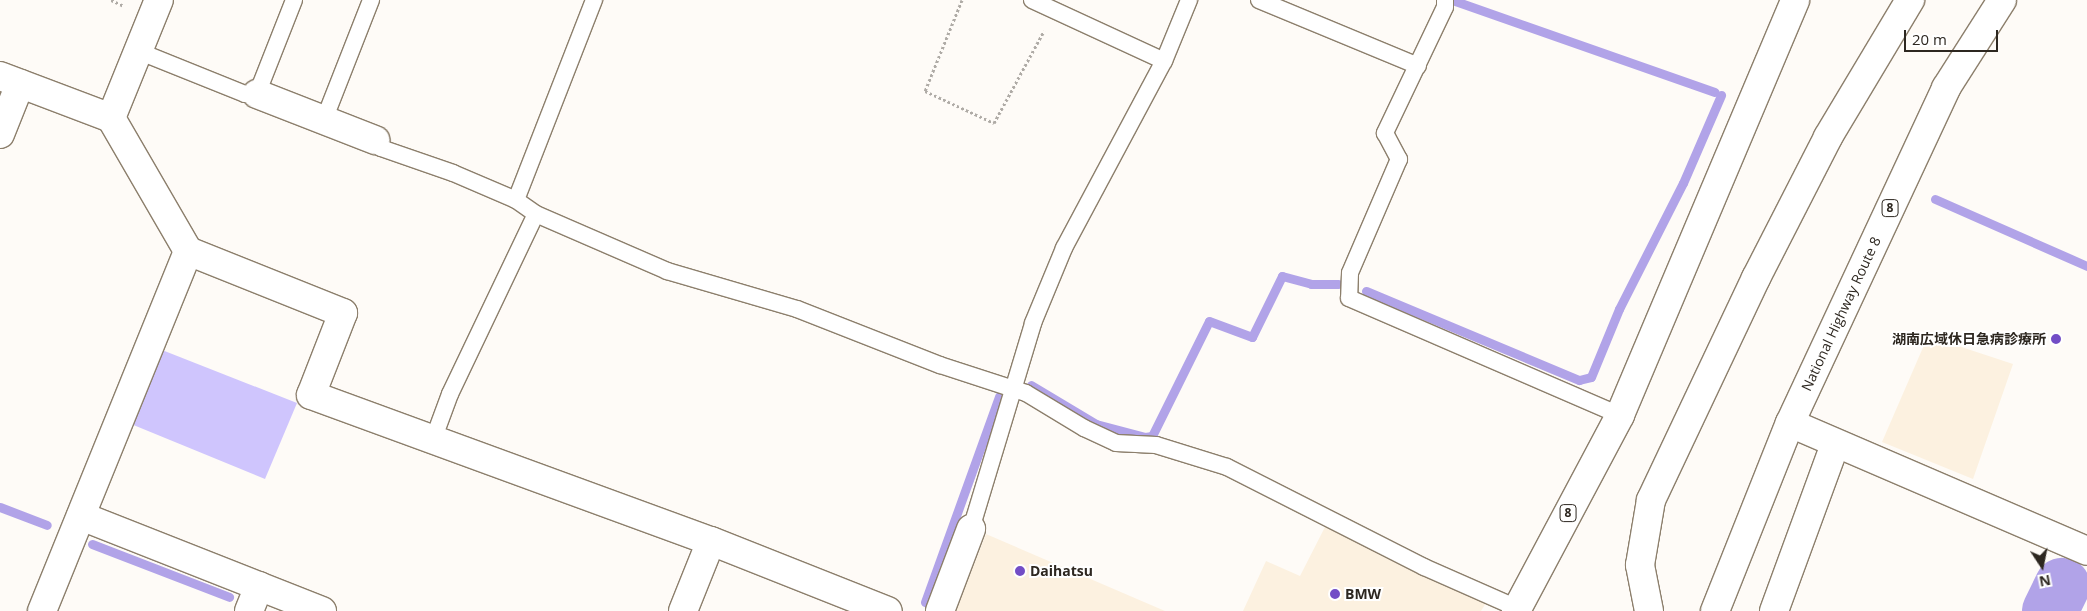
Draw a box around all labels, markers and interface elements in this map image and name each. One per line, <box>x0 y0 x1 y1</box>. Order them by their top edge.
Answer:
scale bar <box>1907 20 2001 52</box>
text: 20 m <box>1912 29 1947 49</box>
road number: 8 <box>1881 198 1899 218</box>
street label: National Highway Route 8 <box>1798 234 1884 394</box>
place label: 湖南広域休日急病診療所 <box>1892 331 2046 347</box>
marker: 湖南広域休日急病診療所 <box>2050 333 2062 345</box>
road number: 8 <box>1559 503 1577 522</box>
north arrow <box>2017 541 2067 591</box>
place label: Daihatsu <box>1030 563 1093 579</box>
marker: Daihatsu <box>1014 565 1026 577</box>
text: N <box>2038 571 2052 592</box>
place label: BMW <box>1345 586 1381 602</box>
marker: BMW <box>1329 588 1341 600</box>

